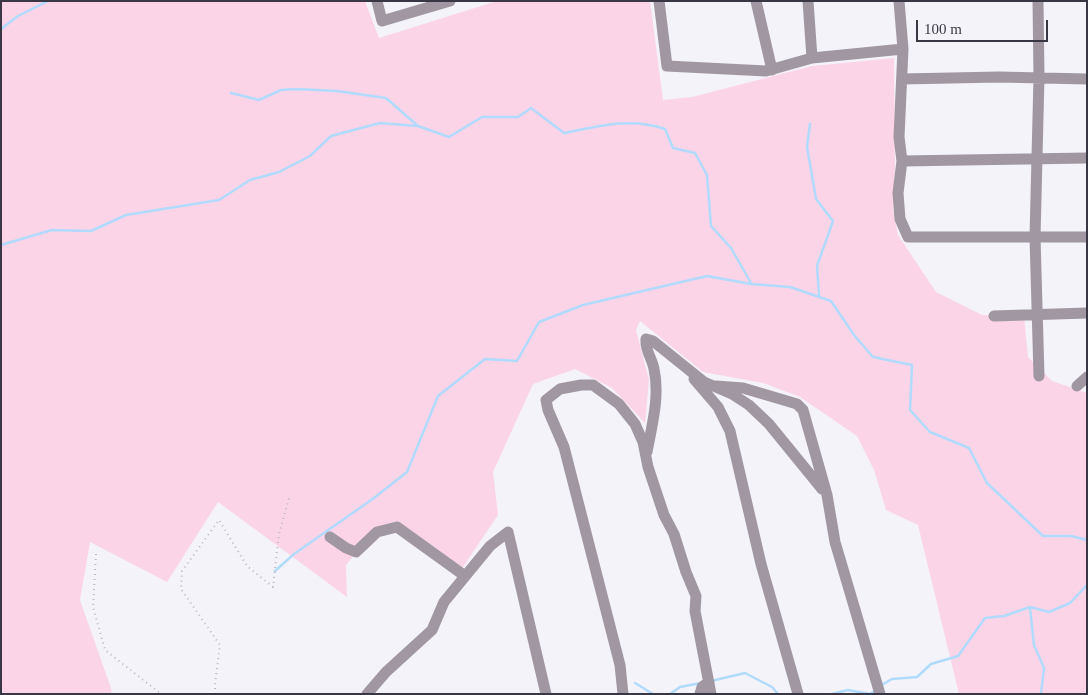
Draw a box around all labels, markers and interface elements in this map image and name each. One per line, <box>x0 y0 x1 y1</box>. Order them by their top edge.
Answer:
scale bar <box>918 10 1050 42</box>
text: 100 m <box>924 21 962 37</box>

